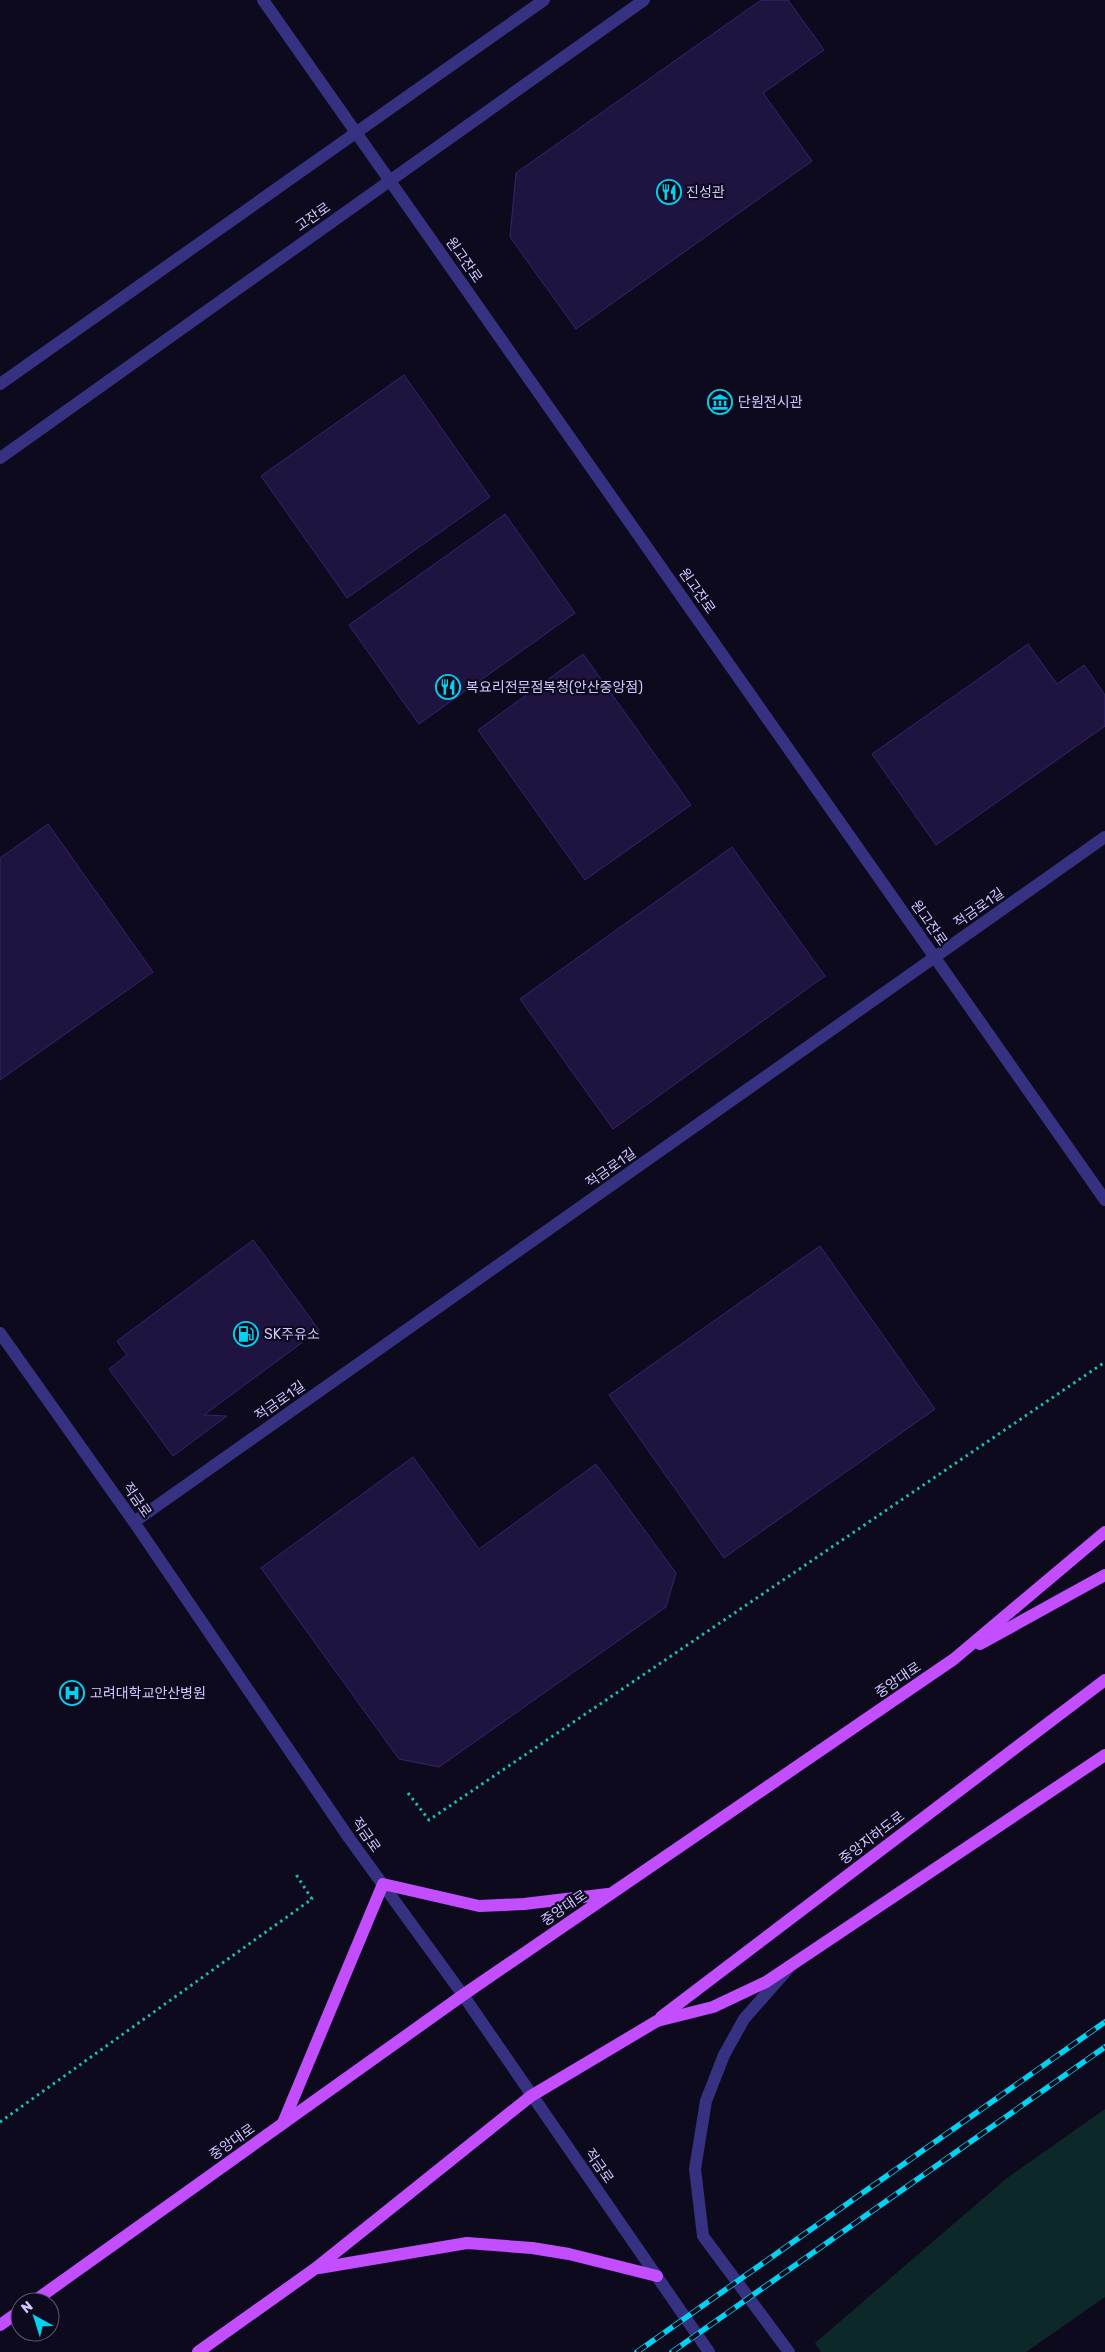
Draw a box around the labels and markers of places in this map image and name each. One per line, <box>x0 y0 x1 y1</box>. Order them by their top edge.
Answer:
restaurant icon: 진성관 <box>656 179 682 205</box>
place label: 진성관 <box>686 184 725 201</box>
museum icon: 단원전시관 <box>707 389 733 415</box>
place label: 단원전시관 <box>738 394 803 411</box>
restaurant icon: 복요리전문점복청(안산중앙점) <box>435 674 461 700</box>
place label: 복요리전문점복청(안산중앙점) <box>466 679 643 696</box>
fuel station icon: SK주유소 <box>233 1321 259 1347</box>
place label: SK주유소 <box>264 1326 320 1343</box>
hospital icon: 고려대학교안산병원 <box>59 1680 85 1706</box>
place label: 고려대학교안산병원 <box>90 1685 206 1702</box>

